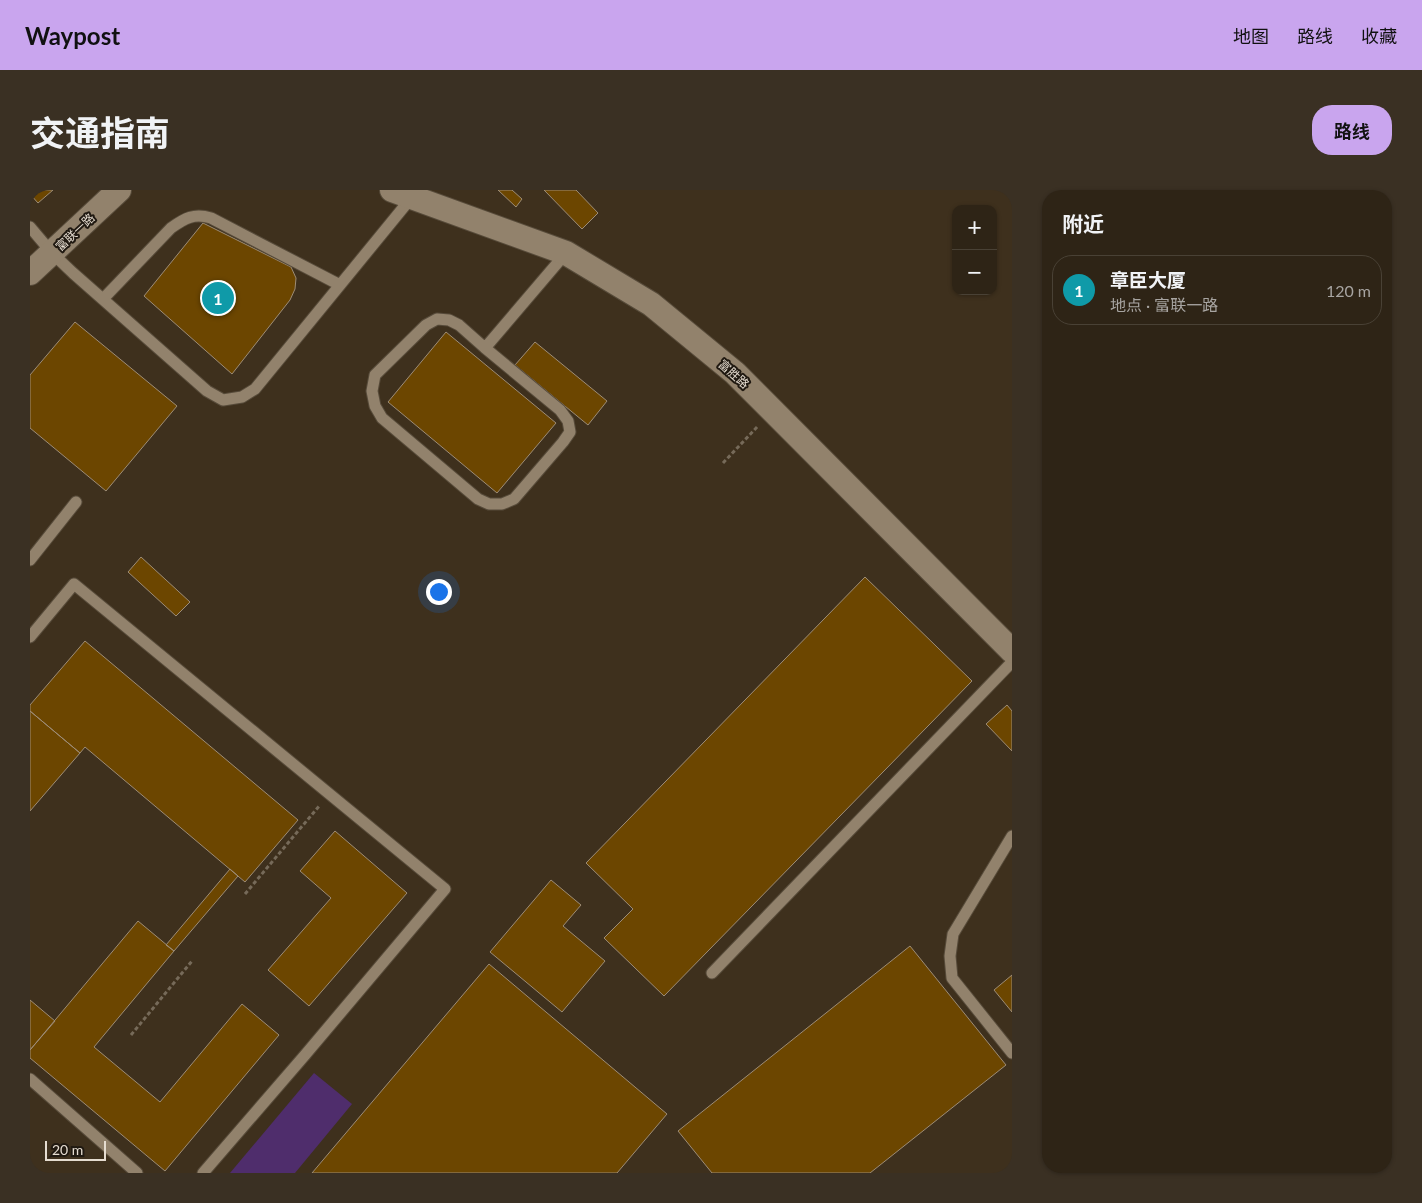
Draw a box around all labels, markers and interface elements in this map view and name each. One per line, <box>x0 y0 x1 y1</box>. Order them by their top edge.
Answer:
text: Waypost <box>25 21 120 50</box>
text: 地图 <box>1233 25 1269 47</box>
text: 路线 <box>1297 25 1333 47</box>
text: 收藏 <box>1361 25 1397 47</box>
button: 路线 <box>1312 105 1392 155</box>
text: 交通指南 <box>30 111 170 153</box>
map controls <box>952 205 997 295</box>
button: + <box>952 205 997 250</box>
street label: 富联一路 <box>52 210 98 254</box>
text: 附近 <box>1062 211 1104 236</box>
button: − <box>952 250 997 295</box>
text: 章臣大厦 <box>1110 268 1186 291</box>
pin: 1 <box>202 279 234 317</box>
text: 1 <box>1074 281 1084 300</box>
text: 120 m <box>1326 281 1371 300</box>
text: 地点 · 富联一路 <box>1110 295 1218 314</box>
street label: 富胜路 <box>716 356 752 392</box>
your location <box>426 579 452 605</box>
scale bar <box>45 1138 106 1161</box>
text: 20 m <box>52 1141 83 1158</box>

